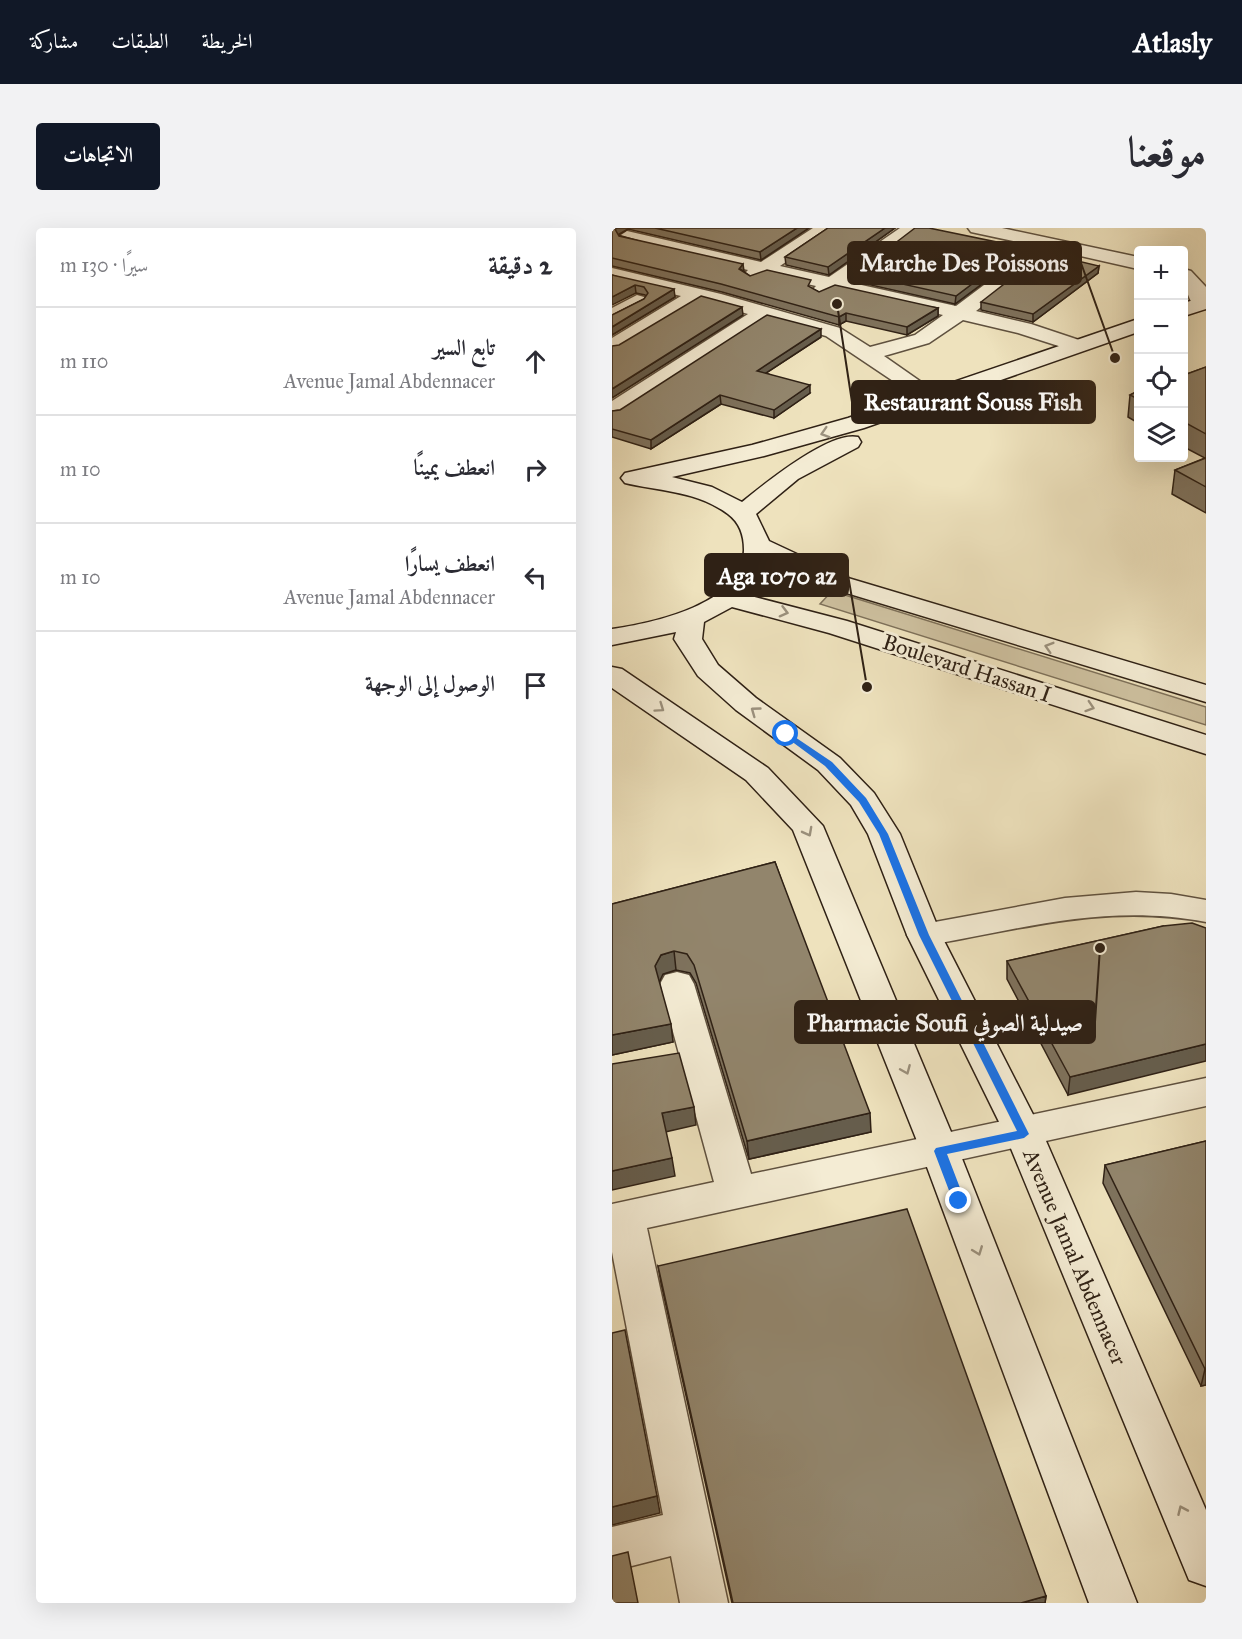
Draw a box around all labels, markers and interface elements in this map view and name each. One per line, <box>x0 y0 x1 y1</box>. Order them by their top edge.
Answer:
text: Atlasly <box>1134 25 1212 60</box>
text: مشاركة <box>30 28 78 54</box>
text: الطبقات <box>111 28 168 54</box>
text: الخريطة <box>201 28 253 54</box>
button: الاتجاهات <box>36 123 160 190</box>
text: موقعنا <box>1128 126 1206 178</box>
callout: Marche Des Poissons <box>848 242 1081 284</box>
map controls <box>1134 246 1188 462</box>
button: + <box>1134 246 1188 300</box>
text: Marche Des Poissons <box>860 248 1069 278</box>
text: 2 دقيقة <box>488 249 552 281</box>
text: سيرًا · 130 m <box>60 253 148 277</box>
button: − <box>1134 300 1188 354</box>
text: تابع السير <box>433 334 495 361</box>
icon: ahead <box>519 345 552 378</box>
text: 110 m <box>60 349 108 373</box>
button: locate <box>1134 354 1188 408</box>
text: Avenue Jamal Abdennacer <box>284 369 495 393</box>
callout: Restaurant Souss Fish <box>852 381 1095 423</box>
text: Restaurant Souss Fish <box>864 387 1083 417</box>
button: layers <box>1134 408 1188 462</box>
one-way arrow <box>820 426 831 438</box>
icon: right <box>519 453 552 486</box>
text: انعطف يمينًا <box>414 454 495 481</box>
text: 10 m <box>60 457 101 481</box>
text: انعطف يسارًا <box>405 550 495 577</box>
callout: Aga 1070 az <box>705 554 848 596</box>
icon: left <box>519 561 552 594</box>
text: Aga 1070 az <box>715 561 837 591</box>
text: 10 m <box>60 565 101 589</box>
text: Avenue Jamal Abdennacer <box>284 585 495 609</box>
one-way arrow <box>779 604 789 617</box>
street label: Boulevard Hassan I <box>879 628 1055 708</box>
one-way arrow <box>1045 642 1055 654</box>
icon: arrive <box>519 669 552 702</box>
text: الوصول إلى الوجهة <box>365 670 495 697</box>
one-way arrow <box>1084 700 1095 713</box>
one-way arrow <box>654 701 665 712</box>
one-way arrow <box>750 707 761 718</box>
route start <box>772 720 798 746</box>
one-way arrow <box>801 825 813 836</box>
callout: Pharmacie Soufi صيدلية الصوفي <box>795 1001 1095 1043</box>
text: Pharmacie Soufi صيدلية الصوفي <box>807 1008 1083 1042</box>
one-way arrow <box>899 1064 911 1075</box>
street label: Avenue Jamal Abdennacer <box>1017 1144 1133 1370</box>
route end <box>945 1187 971 1213</box>
one-way arrow <box>971 1245 984 1256</box>
one-way arrow <box>1178 1506 1190 1517</box>

